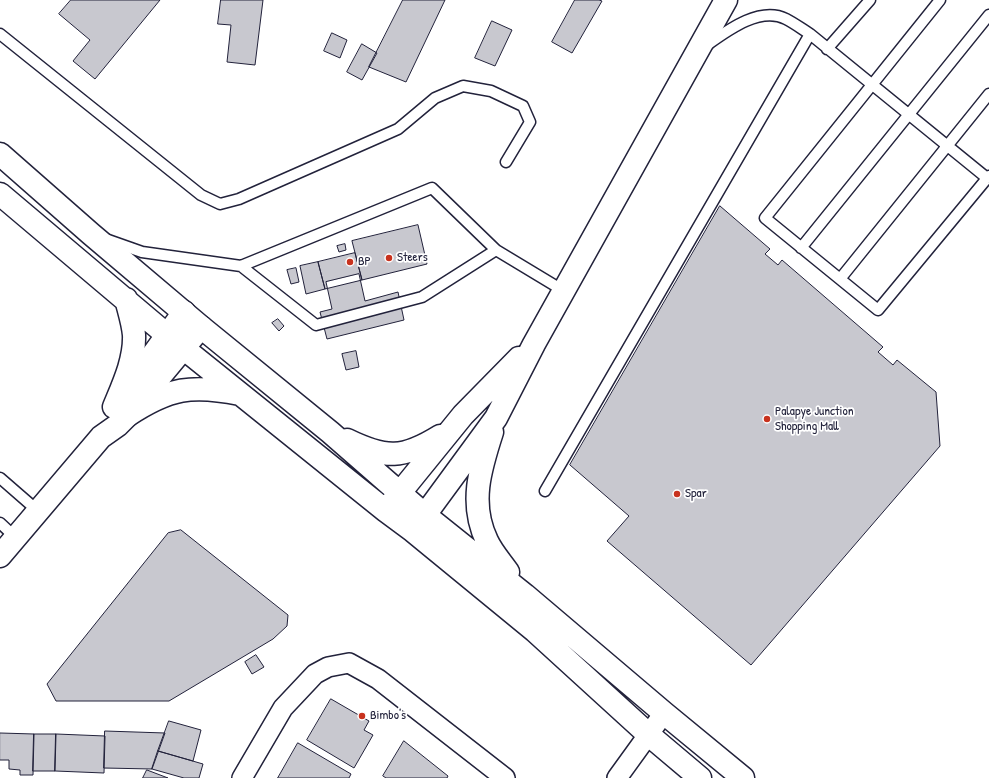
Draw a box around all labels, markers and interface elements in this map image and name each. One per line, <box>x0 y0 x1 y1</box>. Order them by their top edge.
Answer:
place label: Steers <box>397 250 428 266</box>
marker: Steers <box>384 253 394 263</box>
place label: BP <box>358 254 371 270</box>
marker: BP <box>345 257 355 267</box>
place label: Palapye Junction Shopping Mall <box>775 404 854 435</box>
marker: Palapye Junction Shopping Mall <box>762 414 772 424</box>
place label: Spar <box>685 486 707 502</box>
marker: Spar <box>672 489 682 499</box>
place label: Bimbo's <box>370 708 406 724</box>
marker: Bimbo's <box>357 711 367 721</box>

